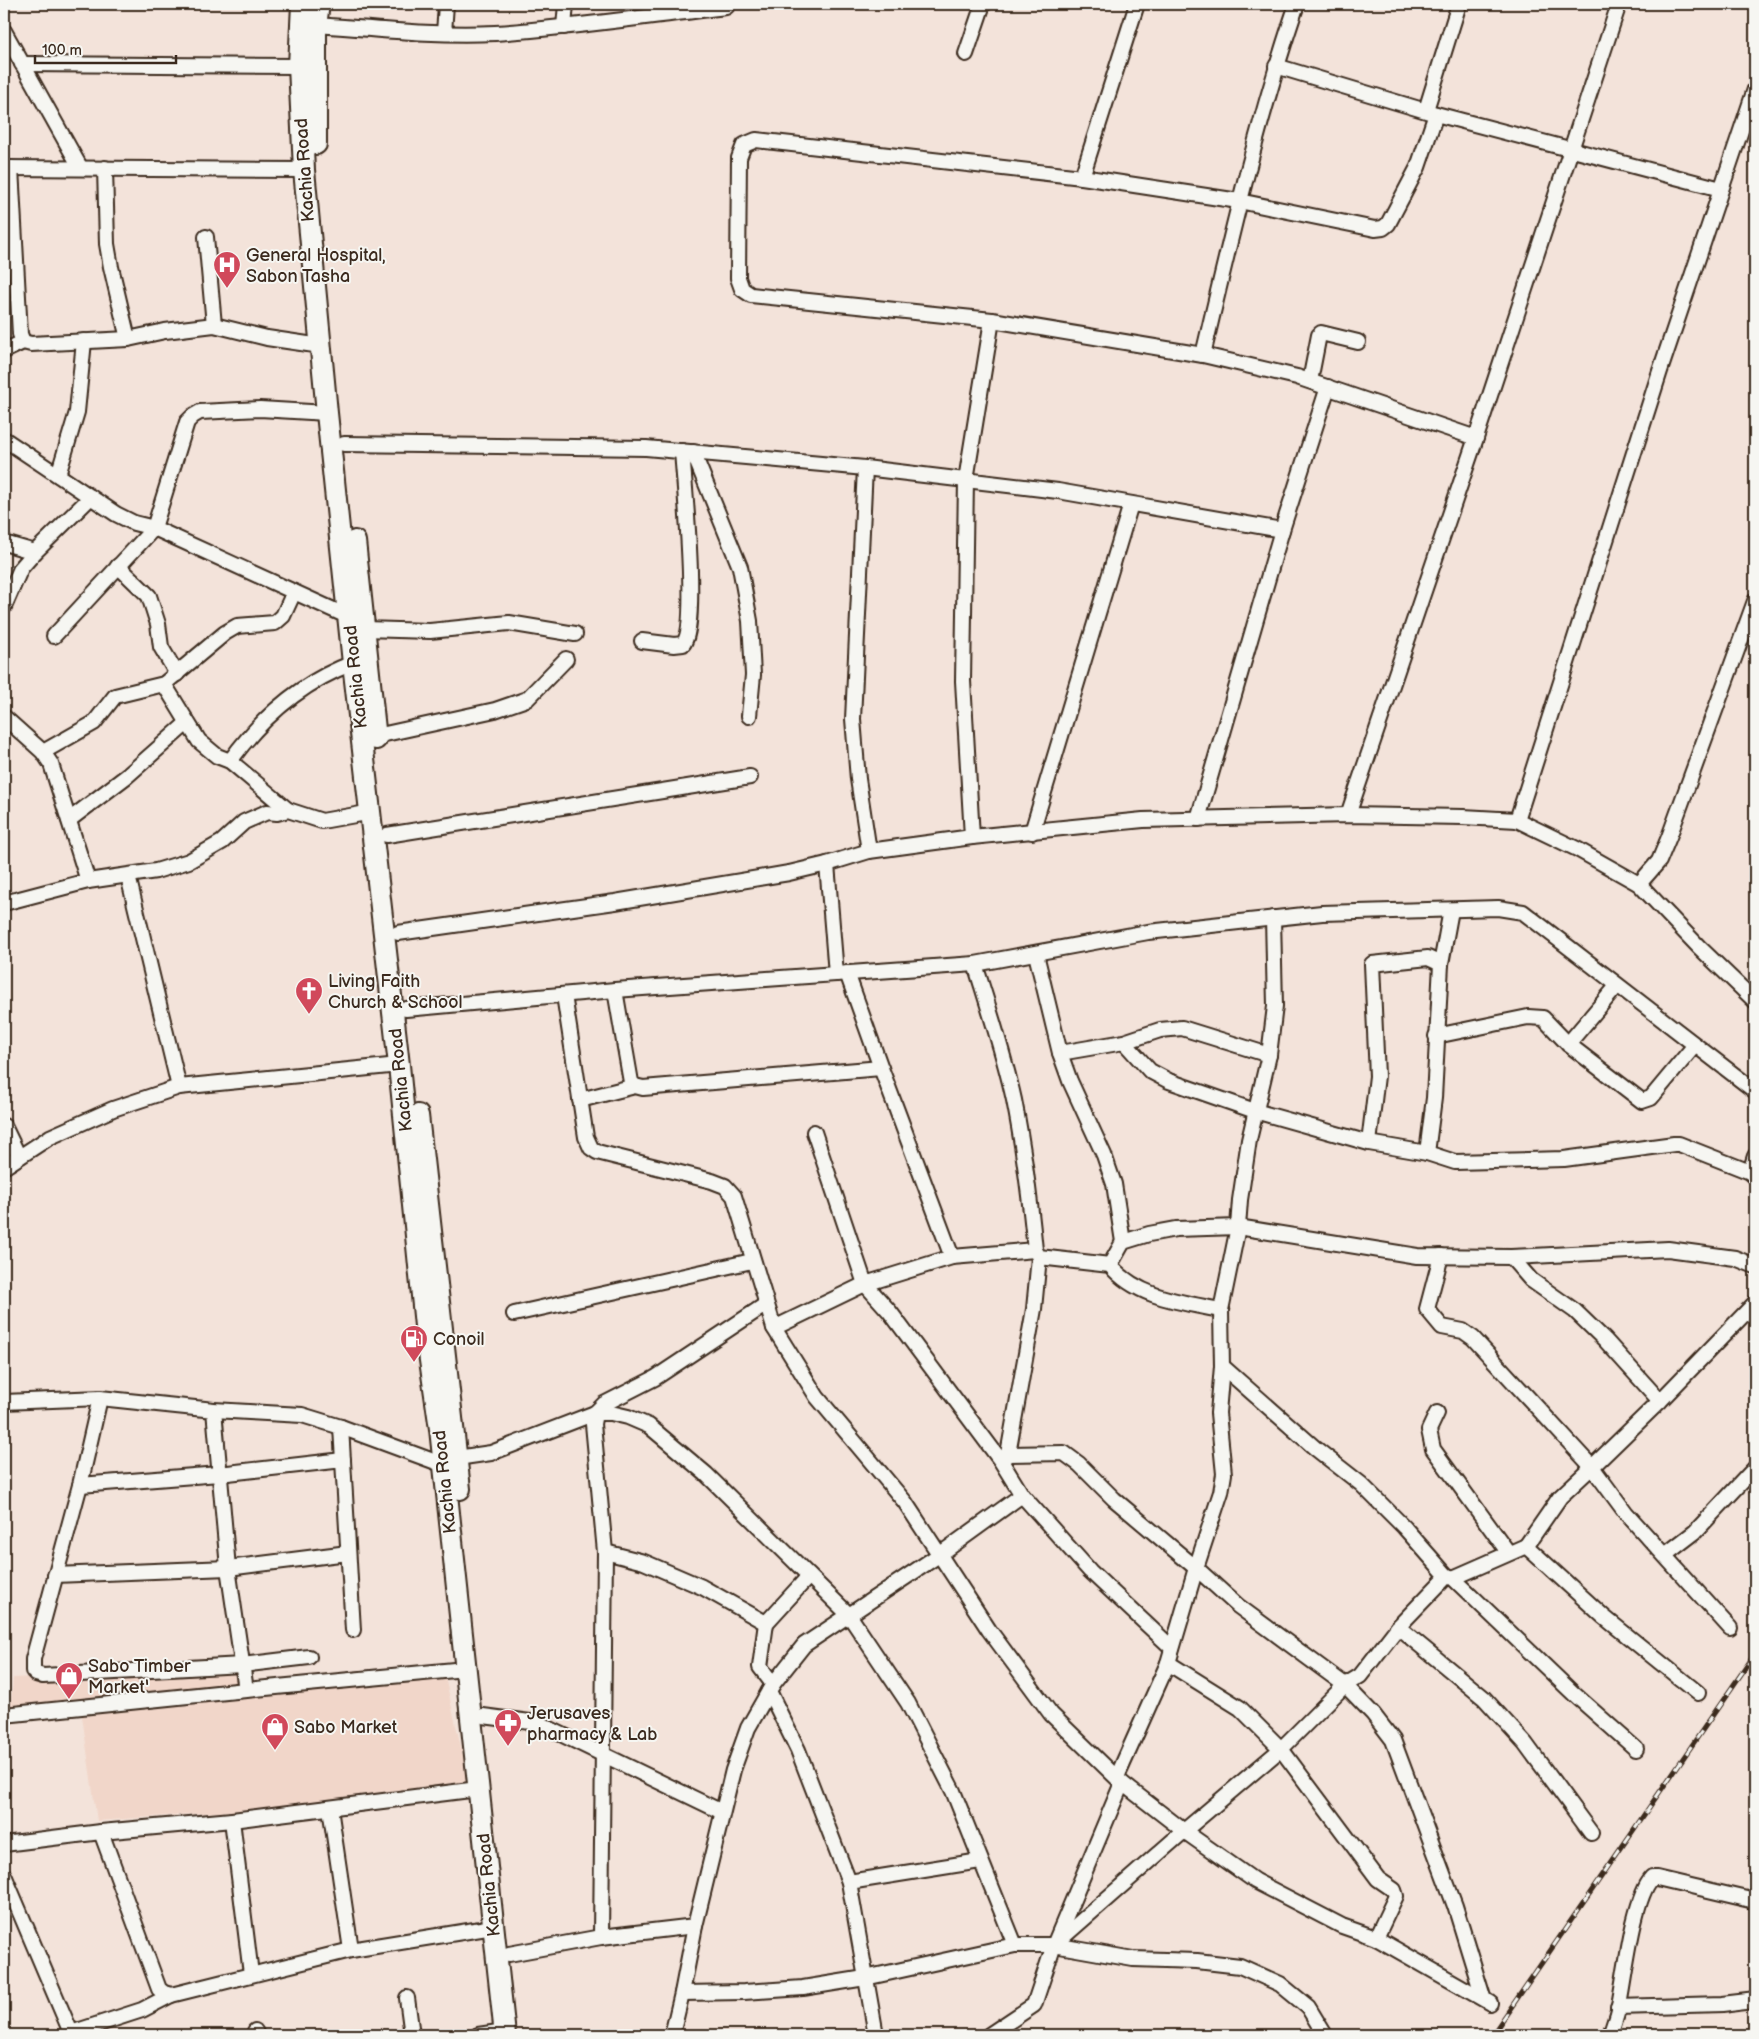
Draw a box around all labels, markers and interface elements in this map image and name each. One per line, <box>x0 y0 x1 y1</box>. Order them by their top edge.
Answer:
scale bar <box>35 32 176 64</box>
text: 100 m <box>42 41 82 60</box>
street label: Kachia Road <box>291 117 319 223</box>
place label: General Hospital, Sabon Tasha <box>246 245 386 287</box>
hospital icon: General Hospital, Sabon Tasha <box>212 250 242 289</box>
street label: Kachia Road <box>340 624 372 730</box>
place label: Living Faith Church & School <box>328 971 463 1013</box>
church icon: Living Faith Church & School <box>294 976 324 1015</box>
street label: Kachia Road <box>385 1027 417 1133</box>
fuel station icon: Conoil <box>399 1324 429 1363</box>
place label: Conoil <box>433 1329 485 1350</box>
street label: Kachia Road <box>429 1429 461 1535</box>
place label: Sabo Timber Market' <box>88 1656 191 1698</box>
shop icon: Sabo Timber Market' <box>54 1661 84 1700</box>
place label: Jerusaves pharmacy & Lab <box>527 1703 657 1745</box>
pharmacy icon: Jerusaves pharmacy & Lab <box>493 1708 523 1747</box>
shop icon: Sabo Market <box>260 1712 290 1751</box>
place label: Sabo Market <box>294 1717 398 1738</box>
street label: Kachia Road <box>473 1832 505 1938</box>

